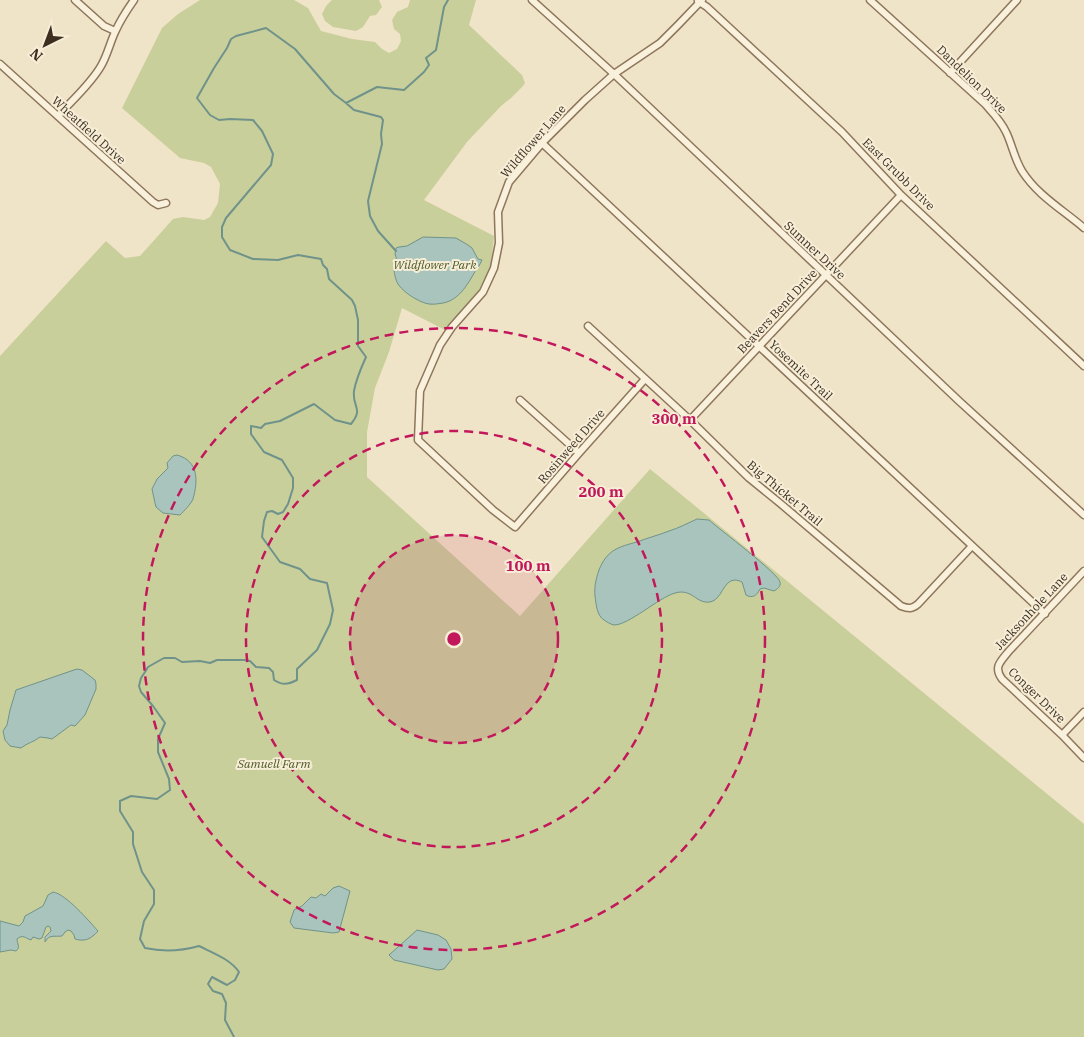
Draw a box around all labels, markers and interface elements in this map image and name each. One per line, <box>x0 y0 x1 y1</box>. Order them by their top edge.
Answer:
north arrow <box>20 20 70 70</box>
street label: Dandelion Drive <box>934 42 1010 116</box>
text: N <box>26 44 46 65</box>
street label: Wheatfield Drive <box>49 93 129 167</box>
street label: Wildflower Lane <box>497 101 569 181</box>
street label: East Grubb Drive <box>860 135 938 213</box>
street label: Sumner Drive <box>781 218 849 282</box>
park label: Wildflower Park <box>393 257 477 272</box>
street label: Beavers Bend Drive <box>734 266 820 356</box>
street label: Yosemite Trail <box>766 337 836 404</box>
street label: Rosinweed Drive <box>534 405 608 487</box>
text: 300 m <box>651 409 697 428</box>
street label: Big Thicket Trail <box>744 457 826 529</box>
text: 200 m <box>578 482 624 501</box>
text: 100 m <box>505 556 551 575</box>
street label: Jacksonhole Lane <box>991 569 1071 653</box>
centre of rings <box>445 630 463 648</box>
street label: Conger Drive <box>1005 664 1069 726</box>
park label: Samuell Farm <box>237 756 311 771</box>

